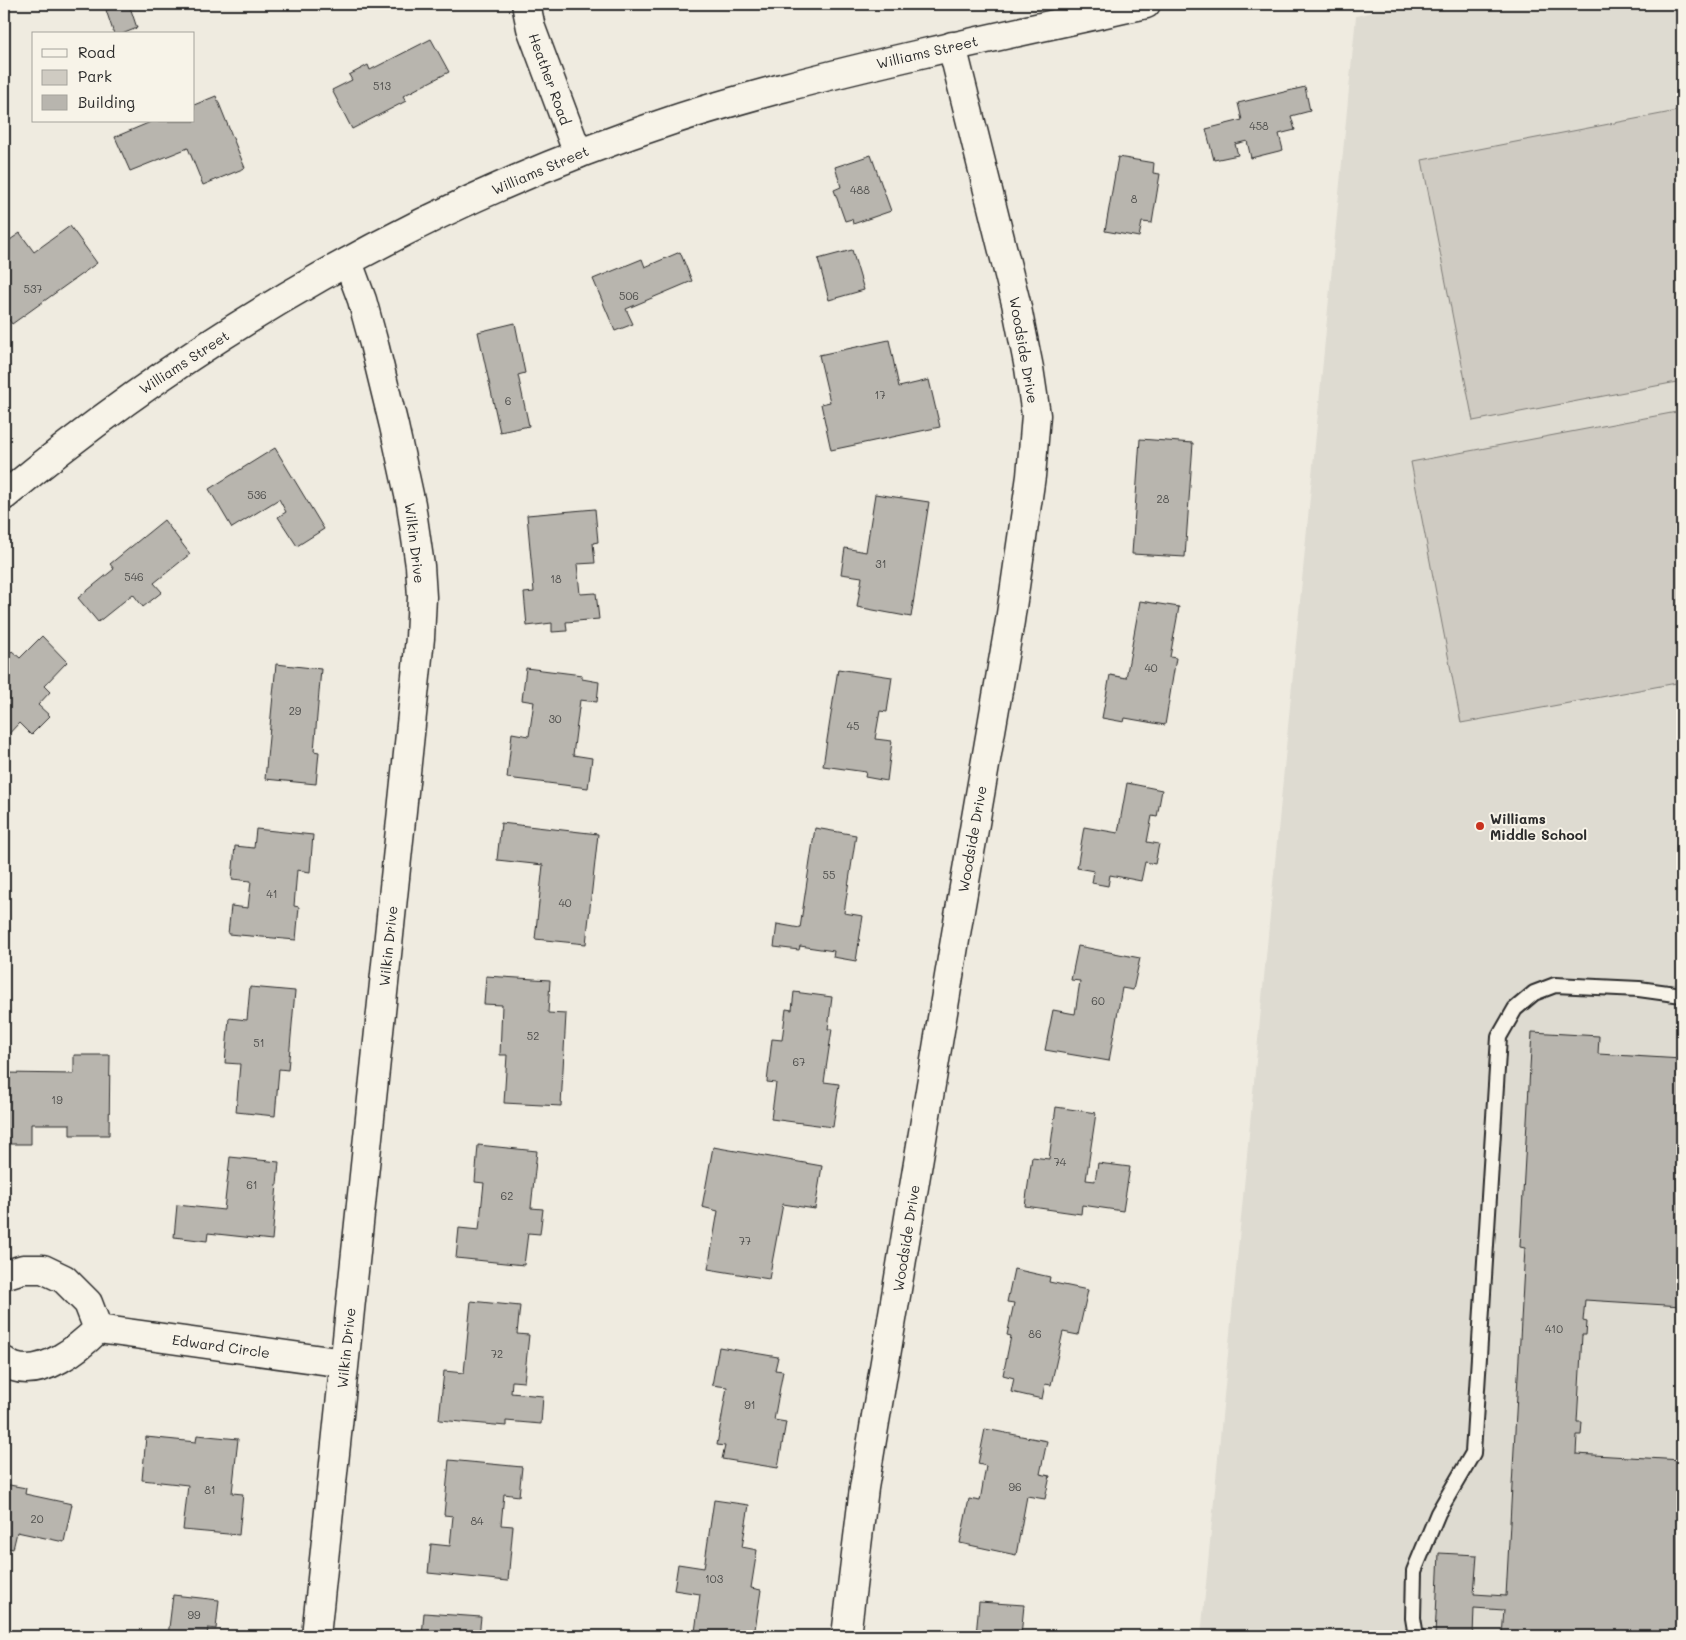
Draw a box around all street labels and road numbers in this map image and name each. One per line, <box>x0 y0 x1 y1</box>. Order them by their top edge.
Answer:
street label: Heather Road <box>525 30 575 128</box>
street label: Williams Street <box>874 31 980 73</box>
street label: Williams Street <box>489 141 591 199</box>
street label: Woodside Drive <box>1005 295 1043 405</box>
street label: Williams Street <box>135 326 233 398</box>
street label: Wilkin Drive <box>401 502 429 584</box>
street label: Woodside Drive <box>953 784 991 894</box>
street label: Wilkin Drive <box>374 905 402 987</box>
street label: Woodside Drive <box>888 1183 924 1293</box>
street label: Wilkin Drive <box>332 1307 360 1389</box>
street label: Edward Circle <box>171 1330 271 1362</box>

